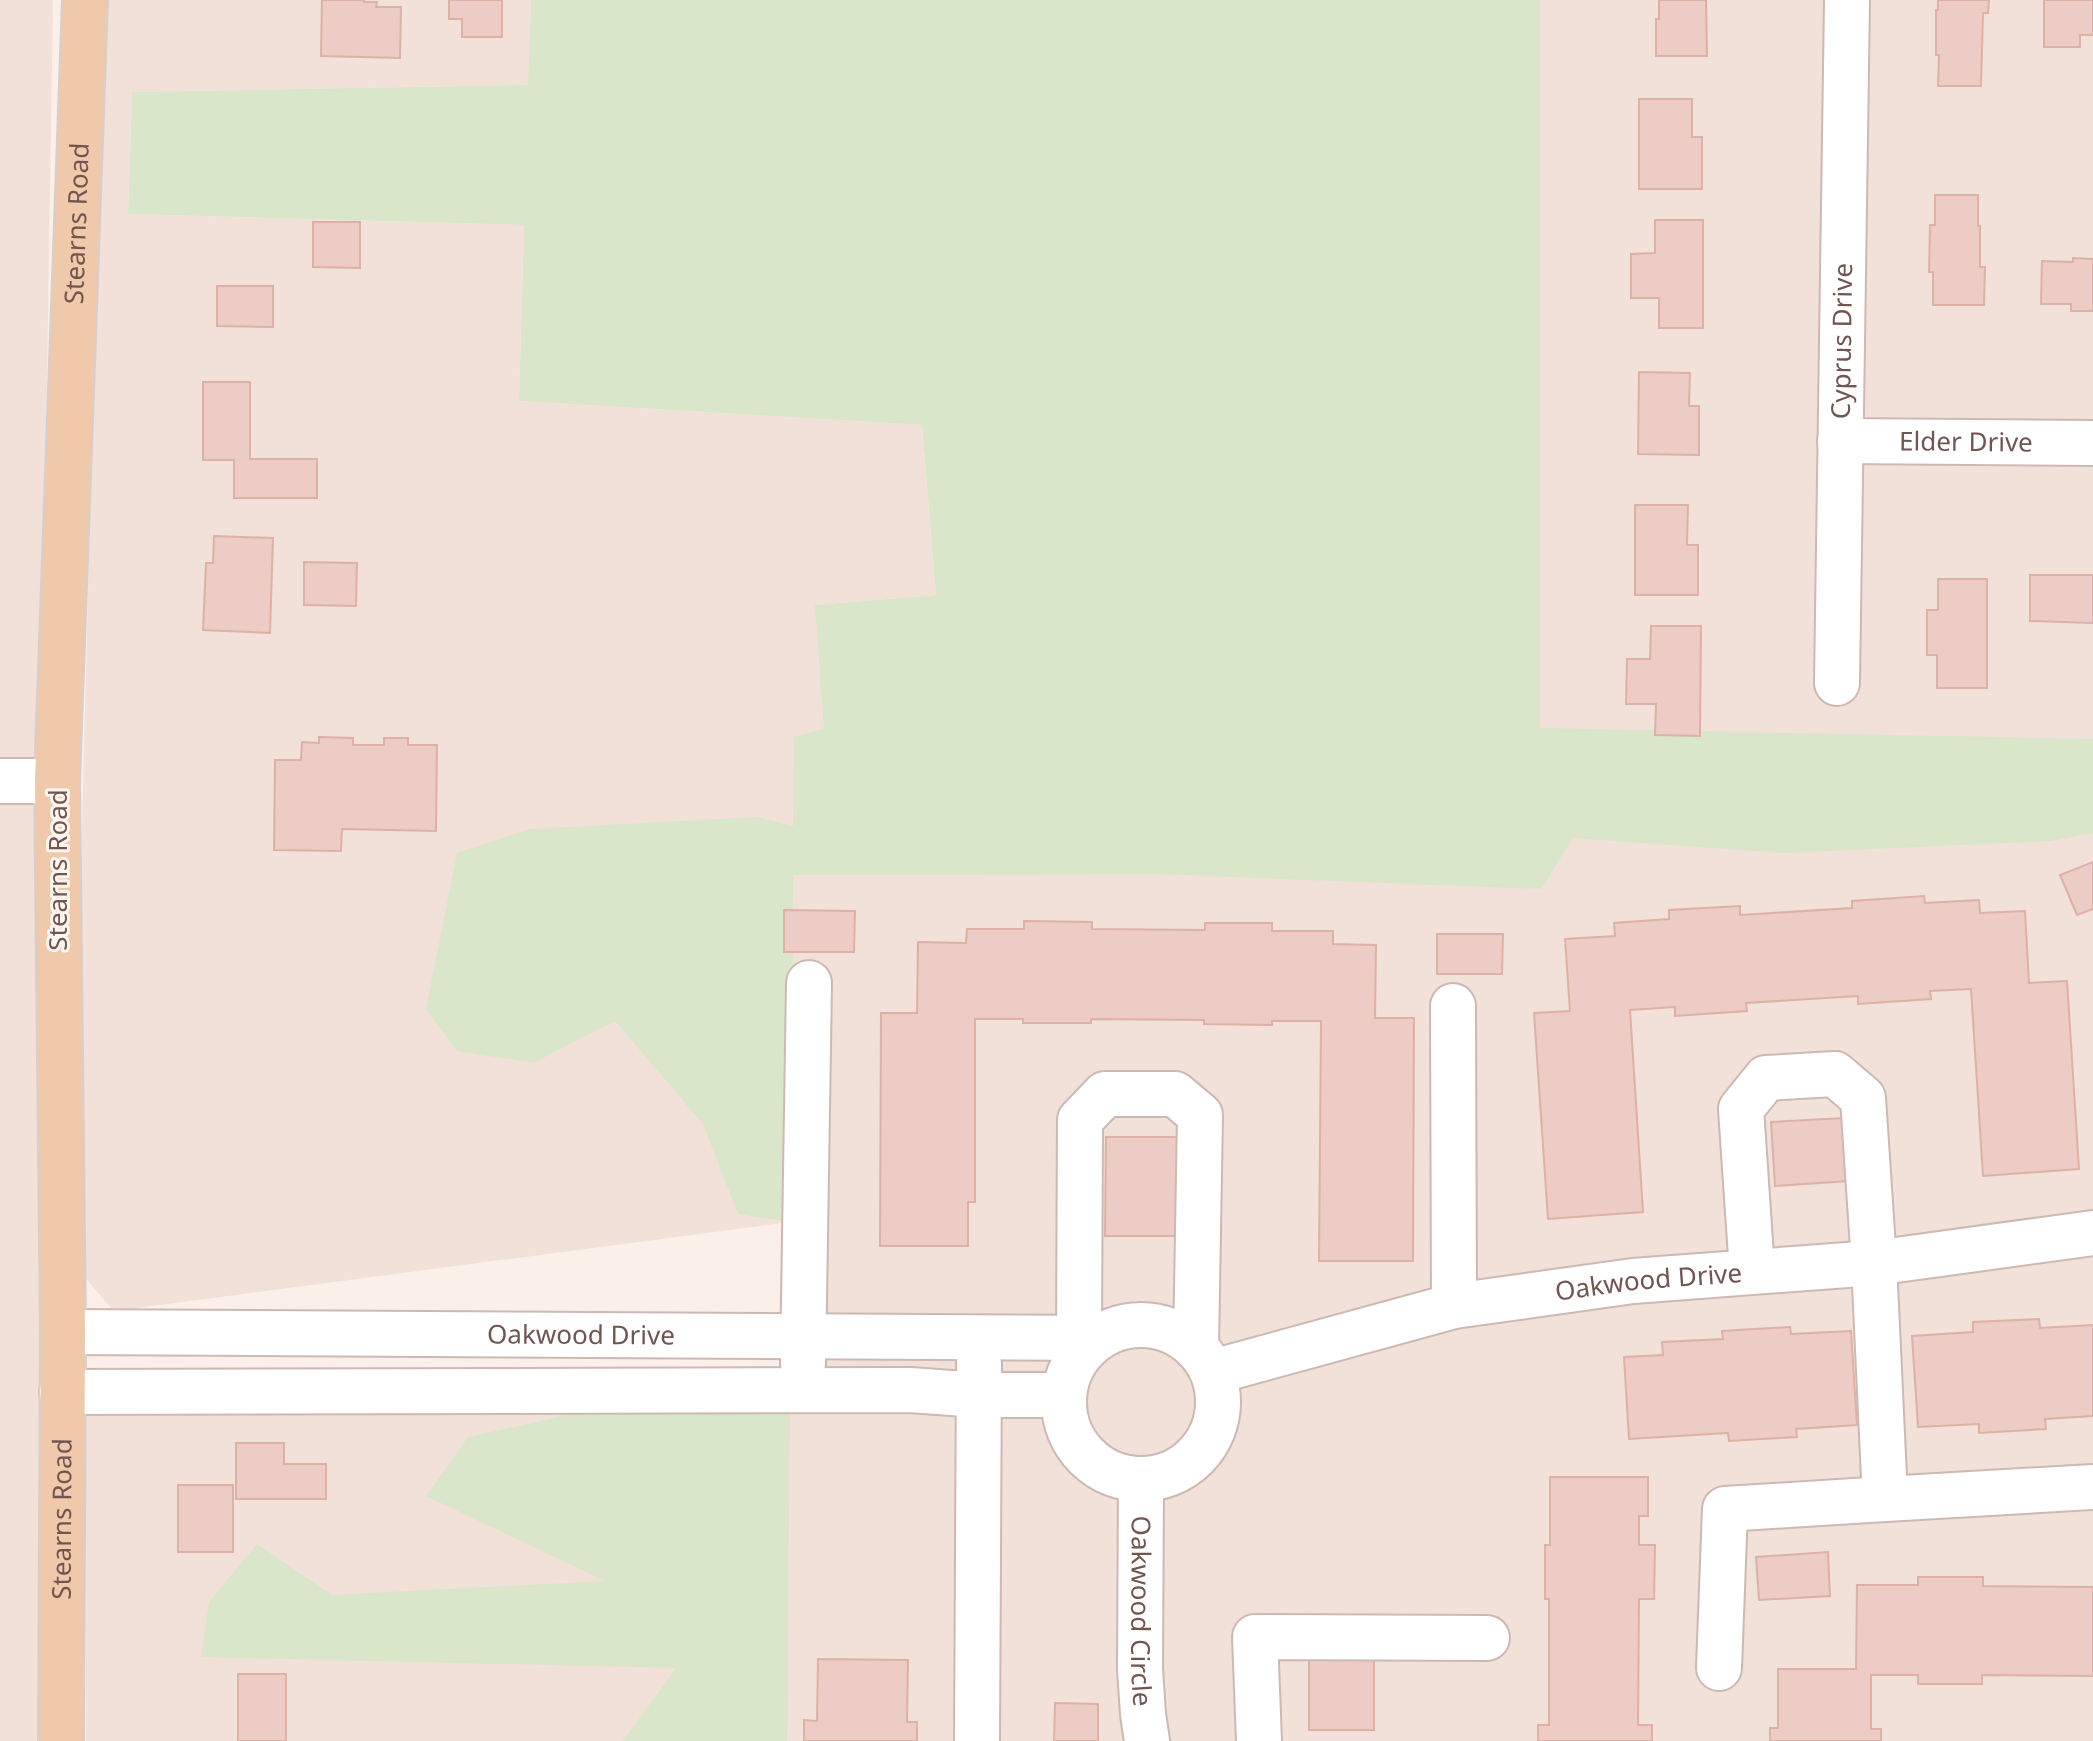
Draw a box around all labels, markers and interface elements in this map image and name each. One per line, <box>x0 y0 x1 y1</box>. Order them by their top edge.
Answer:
street label: Stearns Road <box>55 142 97 305</box>
street label: Cyprus Drive <box>1822 263 1860 419</box>
street label: Elder Drive <box>1899 422 2033 460</box>
street label: Stearns Road <box>39 789 75 951</box>
street label: Oakwood Drive <box>1553 1254 1743 1309</box>
street label: Oakwood Drive <box>487 1315 675 1353</box>
street label: Stearns Road <box>43 1438 79 1600</box>
street label: Oakwood Circle <box>1123 1516 1161 1707</box>

